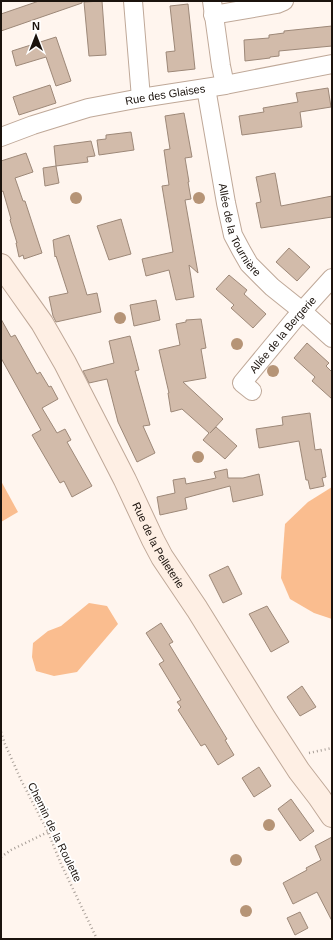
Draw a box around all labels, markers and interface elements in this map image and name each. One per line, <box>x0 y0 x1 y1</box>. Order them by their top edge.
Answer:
north arrow <box>16 16 56 56</box>
text: N <box>32 20 40 32</box>
street label: Rue des Glaises <box>124 82 206 107</box>
street label: Allée de la Tournière <box>217 182 264 279</box>
street label: Allée de la Bergerie <box>247 294 318 375</box>
street label: Rue de la Pelleterie <box>130 500 187 590</box>
street label: Chemin de la Roulette <box>26 780 84 884</box>

